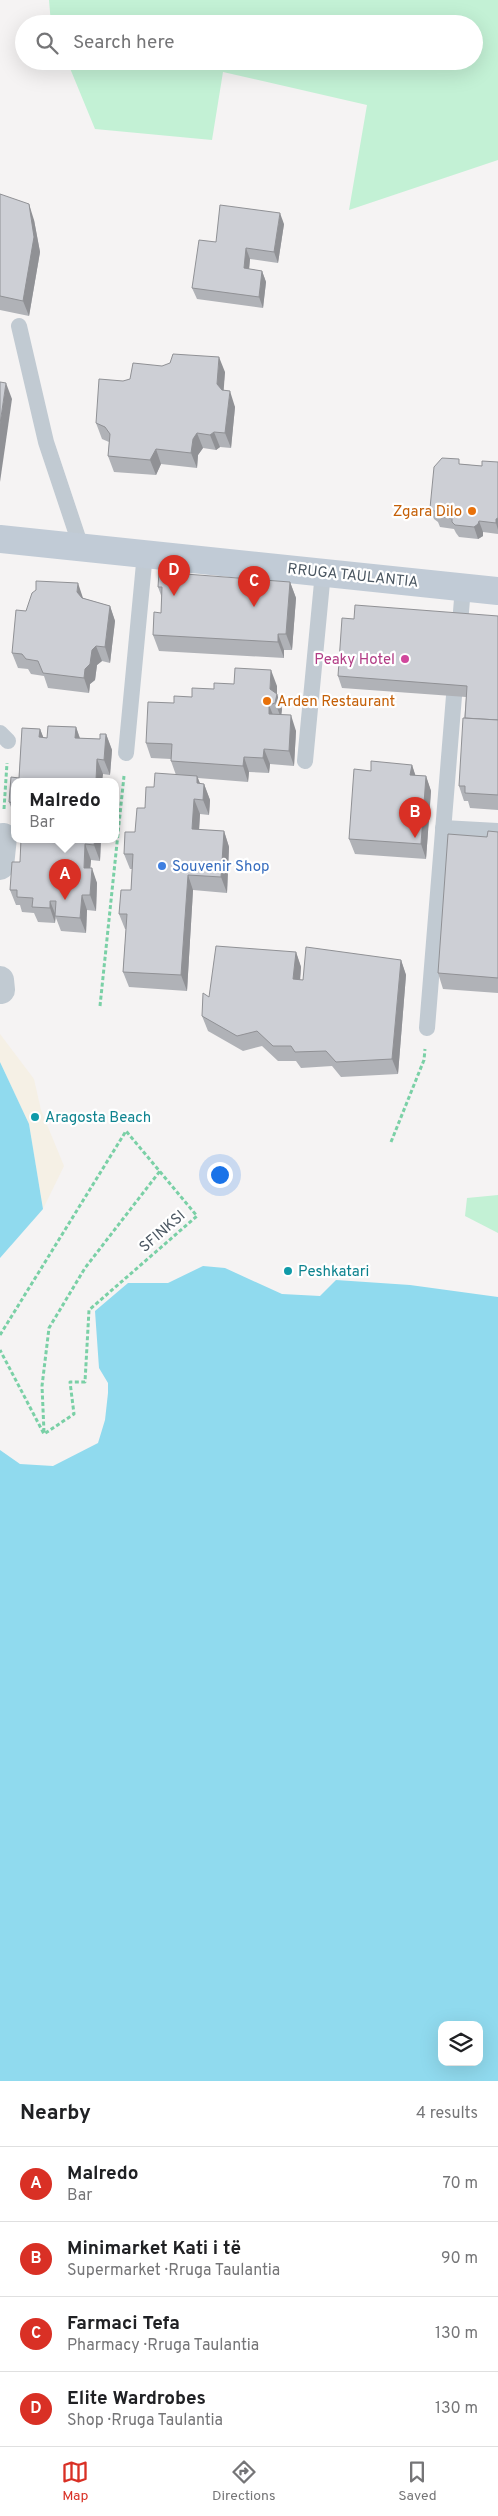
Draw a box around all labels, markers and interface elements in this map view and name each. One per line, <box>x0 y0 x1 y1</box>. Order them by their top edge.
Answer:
search box <box>15 15 483 70</box>
icon: search <box>33 29 61 57</box>
text: Search here <box>73 31 175 55</box>
place label: Zgara Dilo <box>393 503 462 522</box>
marker: Zgara Dilo <box>466 505 478 517</box>
pin: D <box>158 555 190 596</box>
street label: RRUGA TAULANTIA <box>286 560 419 593</box>
pin: C <box>238 566 270 607</box>
place label: Peaky Hotel <box>314 651 395 670</box>
marker: Peaky Hotel <box>399 653 411 665</box>
place label: Arden Restaurant <box>277 693 395 712</box>
marker: Arden Restaurant <box>261 695 273 707</box>
popup <box>11 778 119 843</box>
text: Malredo <box>29 789 101 813</box>
pin: B <box>399 797 431 838</box>
text: Bar <box>29 813 55 833</box>
place label: Souvenir Shop <box>172 858 270 877</box>
pin: A <box>49 859 81 900</box>
marker: Souvenir Shop <box>156 860 168 872</box>
place label: Aragosta Beach <box>45 1109 151 1128</box>
marker: Aragosta Beach <box>29 1111 41 1123</box>
your location <box>207 1162 233 1188</box>
street label: SFINKSI <box>136 1207 190 1257</box>
place label: Peshkatari <box>298 1263 369 1282</box>
marker: Peshkatari <box>282 1265 294 1277</box>
map controls <box>438 2021 483 2066</box>
button: layers <box>438 2021 483 2066</box>
text: Nearby <box>20 2100 91 2127</box>
text: 4 results <box>416 2104 478 2124</box>
text: Malredo <box>67 2162 139 2186</box>
text: A <box>30 2174 42 2194</box>
text: 70 m <box>443 2174 478 2194</box>
text: Bar <box>67 2186 93 2206</box>
text: Minimarket Kati i të <box>67 2237 241 2261</box>
text: B <box>30 2249 42 2269</box>
text: 90 m <box>441 2249 478 2269</box>
text: Supermarket · Rruga Taulantia <box>67 2261 280 2281</box>
text: Farmaci Tefa <box>67 2312 180 2336</box>
text: C <box>31 2324 41 2344</box>
text: 130 m <box>435 2324 478 2344</box>
text: Pharmacy · Rruga Taulantia <box>67 2336 259 2356</box>
text: Elite Wardrobes <box>67 2387 206 2411</box>
text: D <box>30 2399 42 2419</box>
text: 130 m <box>435 2399 478 2419</box>
text: Shop · Rruga Taulantia <box>67 2411 223 2431</box>
tab: Map <box>61 2458 89 2505</box>
tab: Directions <box>212 2458 276 2505</box>
tab: Saved <box>398 2458 437 2505</box>

